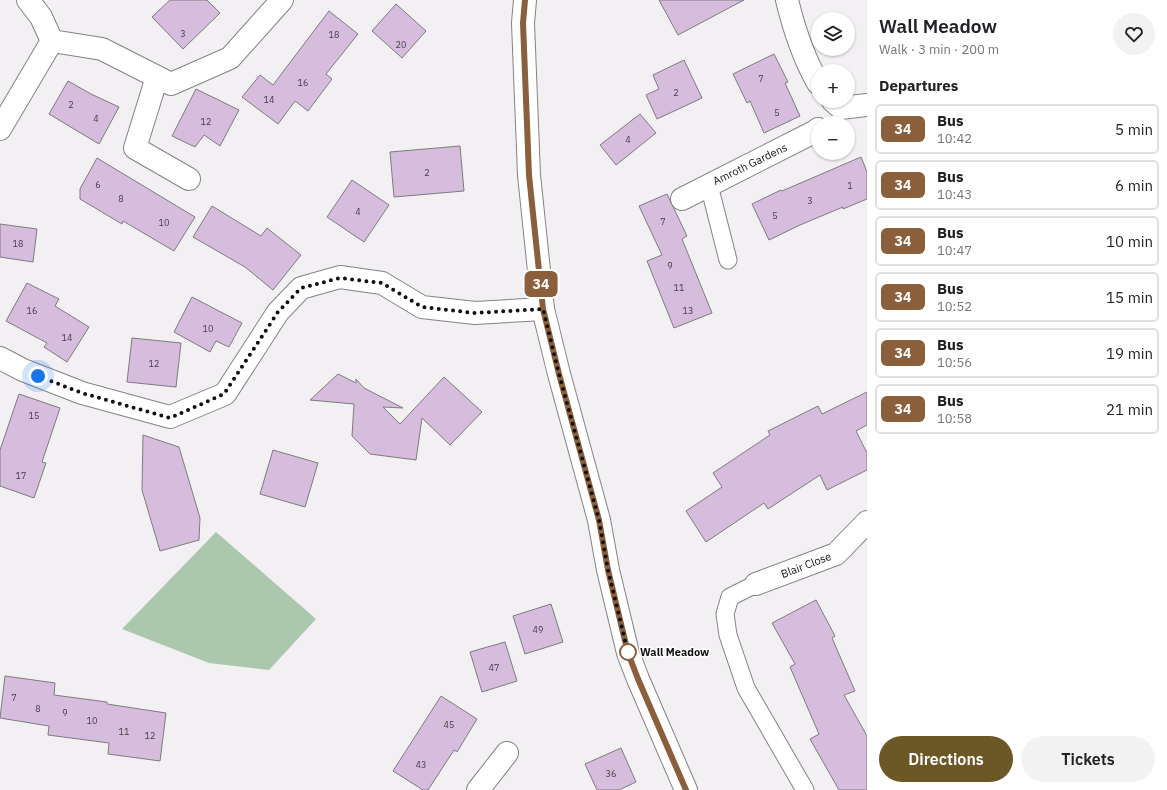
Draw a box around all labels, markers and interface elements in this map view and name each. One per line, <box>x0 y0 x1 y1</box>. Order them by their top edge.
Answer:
map controls <box>811 12 855 160</box>
button: layers <box>811 12 855 56</box>
button: heart <box>1113 13 1155 55</box>
text: Wall Meadow <box>879 14 997 38</box>
house number: 3 <box>180 28 186 39</box>
house number: 18 <box>329 29 339 40</box>
house number: 20 <box>396 39 406 50</box>
text: Walk · 3 min · 200 m <box>879 41 999 58</box>
button: + <box>811 64 855 108</box>
house number: 7 <box>758 73 764 84</box>
text: Departures <box>879 76 958 95</box>
house number: 16 <box>298 77 308 88</box>
house number: 2 <box>673 87 679 98</box>
house number: 14 <box>264 94 274 105</box>
house number: 2 <box>68 99 74 110</box>
house number: 5 <box>774 107 780 118</box>
text: Bus <box>937 111 964 130</box>
house number: 4 <box>93 113 99 124</box>
house number: 12 <box>201 116 211 127</box>
button: − <box>811 116 855 160</box>
text: 34 <box>895 120 911 138</box>
text: 5 min <box>1115 120 1153 139</box>
text: 10:42 <box>937 130 972 147</box>
house number: 4 <box>625 134 631 145</box>
street label: Amroth Gardens <box>711 140 789 188</box>
house number: 2 <box>424 167 430 178</box>
text: Bus <box>937 167 964 186</box>
text: 34 <box>895 176 911 194</box>
text: 6 min <box>1115 176 1153 195</box>
house number: 6 <box>95 179 101 190</box>
house number: 1 <box>847 180 853 191</box>
text: 10:43 <box>937 186 972 203</box>
house number: 8 <box>118 193 124 204</box>
house number: 3 <box>807 195 813 206</box>
house number: 4 <box>355 206 361 217</box>
house number: 5 <box>772 210 778 221</box>
house number: 7 <box>660 216 666 227</box>
house number: 10 <box>159 217 169 228</box>
text: Bus <box>937 223 964 242</box>
text: 34 <box>895 232 911 250</box>
text: 10 min <box>1106 232 1153 251</box>
house number: 18 <box>13 238 23 249</box>
text: 10:47 <box>937 242 972 259</box>
house number: 9 <box>667 260 673 271</box>
line badge: 34 <box>523 271 559 297</box>
text: 34 <box>533 275 549 293</box>
text: Bus <box>937 279 964 298</box>
house number: 11 <box>674 282 684 293</box>
text: 34 <box>895 288 911 306</box>
text: 15 min <box>1106 288 1153 307</box>
text: 10:52 <box>937 298 972 315</box>
house number: 16 <box>27 305 37 316</box>
house number: 13 <box>683 305 693 316</box>
house number: 10 <box>203 323 213 334</box>
house number: 14 <box>62 332 72 343</box>
text: Bus <box>937 335 964 354</box>
text: 34 <box>895 344 911 362</box>
text: 19 min <box>1106 344 1153 363</box>
text: 10:56 <box>937 354 972 371</box>
house number: 12 <box>149 358 159 369</box>
your location <box>28 366 48 386</box>
text: Bus <box>937 391 964 410</box>
text: 34 <box>895 400 911 418</box>
text: 21 min <box>1106 400 1153 419</box>
house number: 15 <box>29 410 39 421</box>
text: 10:58 <box>937 410 972 427</box>
house number: 17 <box>16 470 26 481</box>
street label: Blair Close <box>779 549 833 581</box>
house number: 49 <box>533 624 543 635</box>
marker: Wall Meadow <box>619 643 637 661</box>
place label: Wall Meadow <box>640 645 710 659</box>
house number: 47 <box>489 662 499 673</box>
house number: 7 <box>11 692 17 703</box>
house number: 8 <box>35 703 41 714</box>
house number: 9 <box>62 707 68 718</box>
house number: 10 <box>87 715 97 726</box>
house number: 45 <box>444 719 454 730</box>
house number: 11 <box>119 726 129 737</box>
house number: 12 <box>145 730 155 741</box>
button: Directions <box>879 736 1013 782</box>
button: Tickets <box>1021 736 1155 782</box>
house number: 43 <box>416 759 426 770</box>
house number: 36 <box>606 768 616 779</box>

